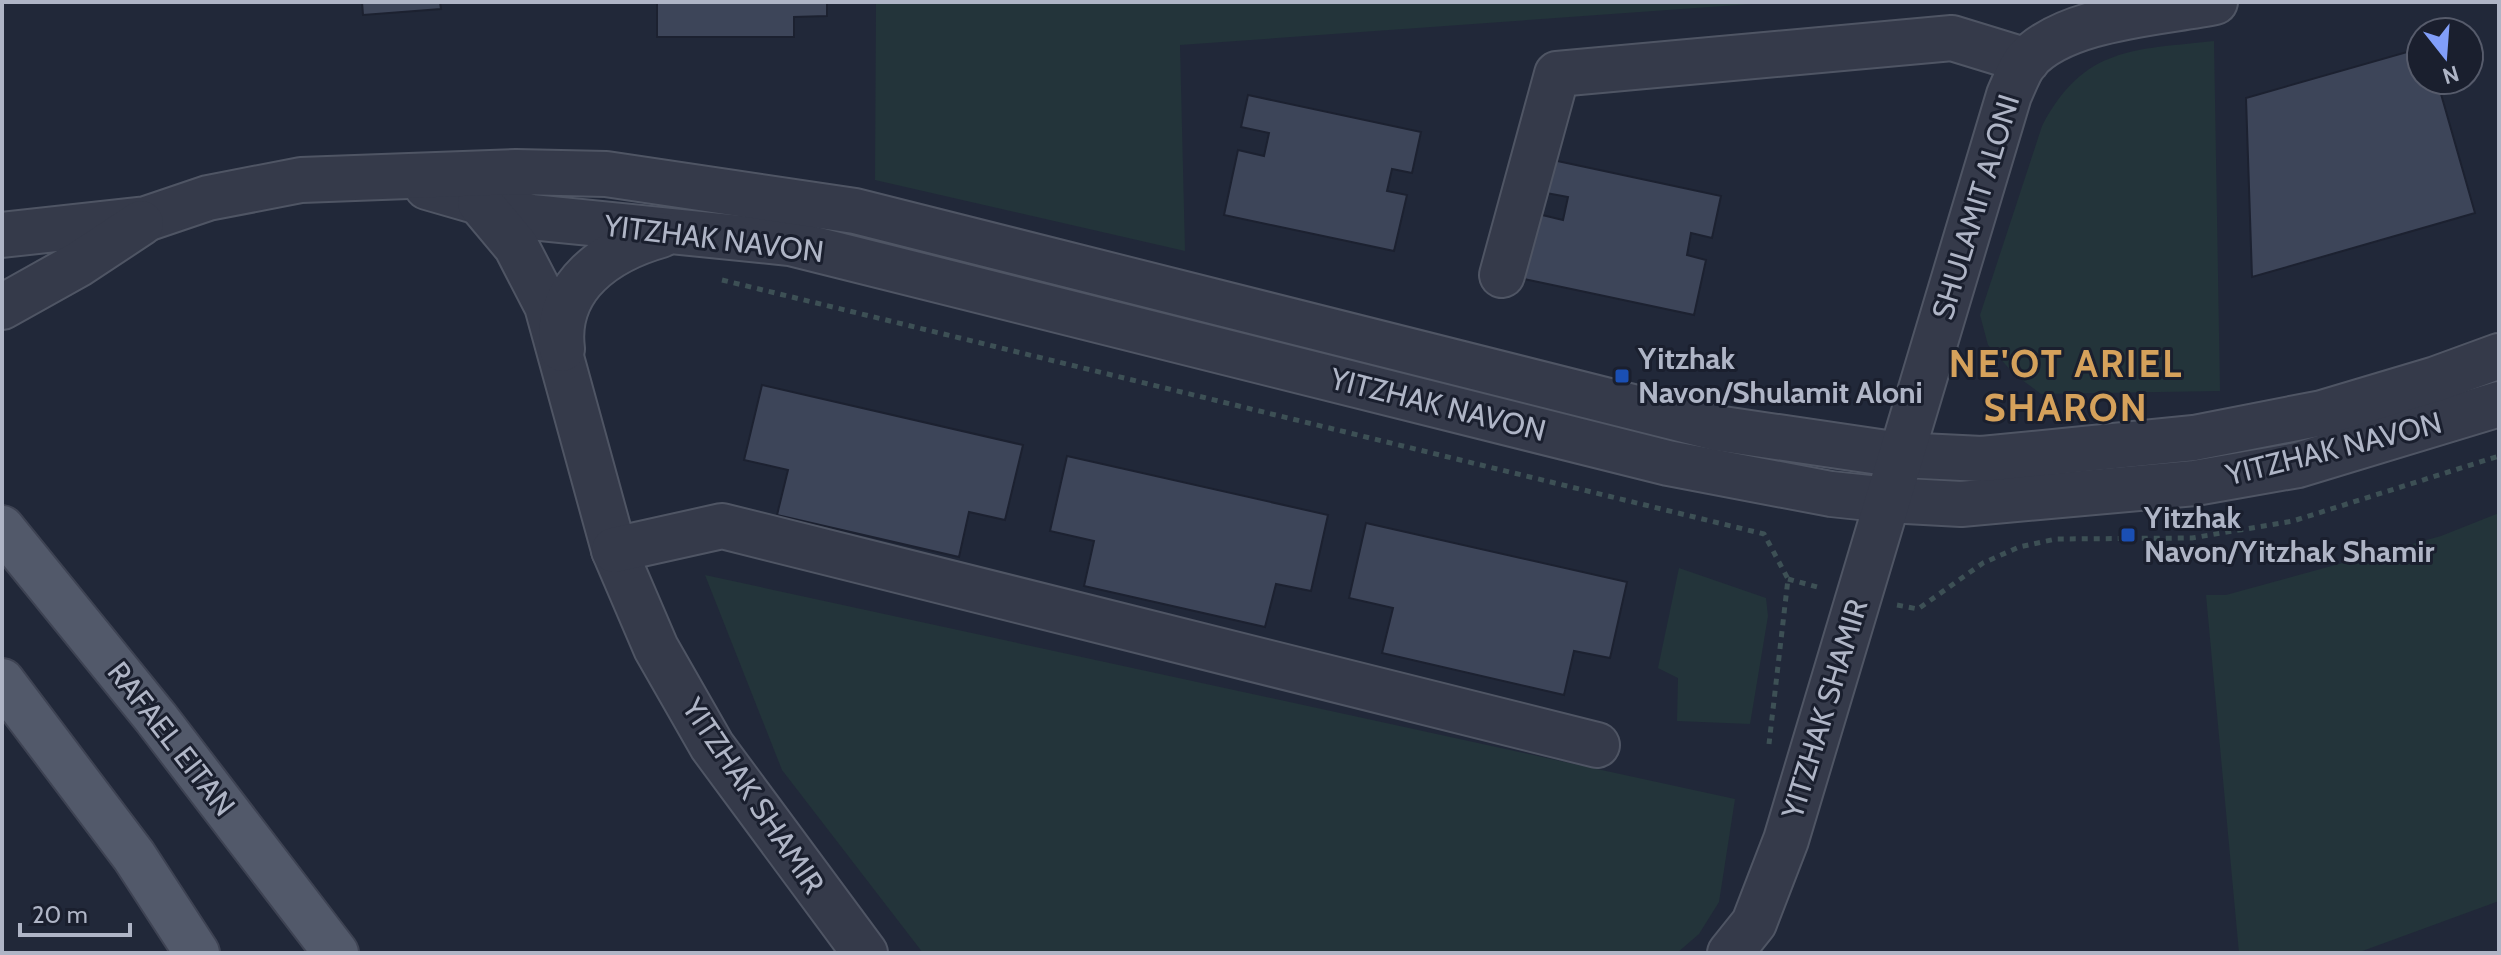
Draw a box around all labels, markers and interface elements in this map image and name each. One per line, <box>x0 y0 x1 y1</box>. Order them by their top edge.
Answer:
north arrow <box>2405 16 2485 96</box>
text: N <box>2439 59 2462 90</box>
street label: SHULAMIT ALONI <box>1924 90 2027 324</box>
street label: YITZHAK NAVON <box>601 207 826 270</box>
place label: Yitzhak Navon/Shulamit Aloni <box>1637 340 1923 411</box>
district label: NE'OT ARIEL SHARON <box>1949 340 2183 431</box>
street label: YITZHAK NAVON <box>1326 360 1550 449</box>
marker: Yitzhak Navon/Shulamit Aloni <box>1613 367 1631 385</box>
street label: YITZHAK NAVON <box>2221 404 2445 493</box>
place label: Yitzhak Navon/Yitzhak Shamir <box>2143 499 2435 570</box>
marker: Yitzhak Navon/Yitzhak Shamir <box>2119 526 2137 544</box>
street label: YITZHAK SHAMIR <box>1773 595 1875 824</box>
street label: RAFAEL EITAN <box>100 654 243 823</box>
street label: YITZHAK SHAMIR <box>674 690 832 900</box>
scale bar <box>20 887 130 937</box>
text: 20 m <box>32 900 88 929</box>

